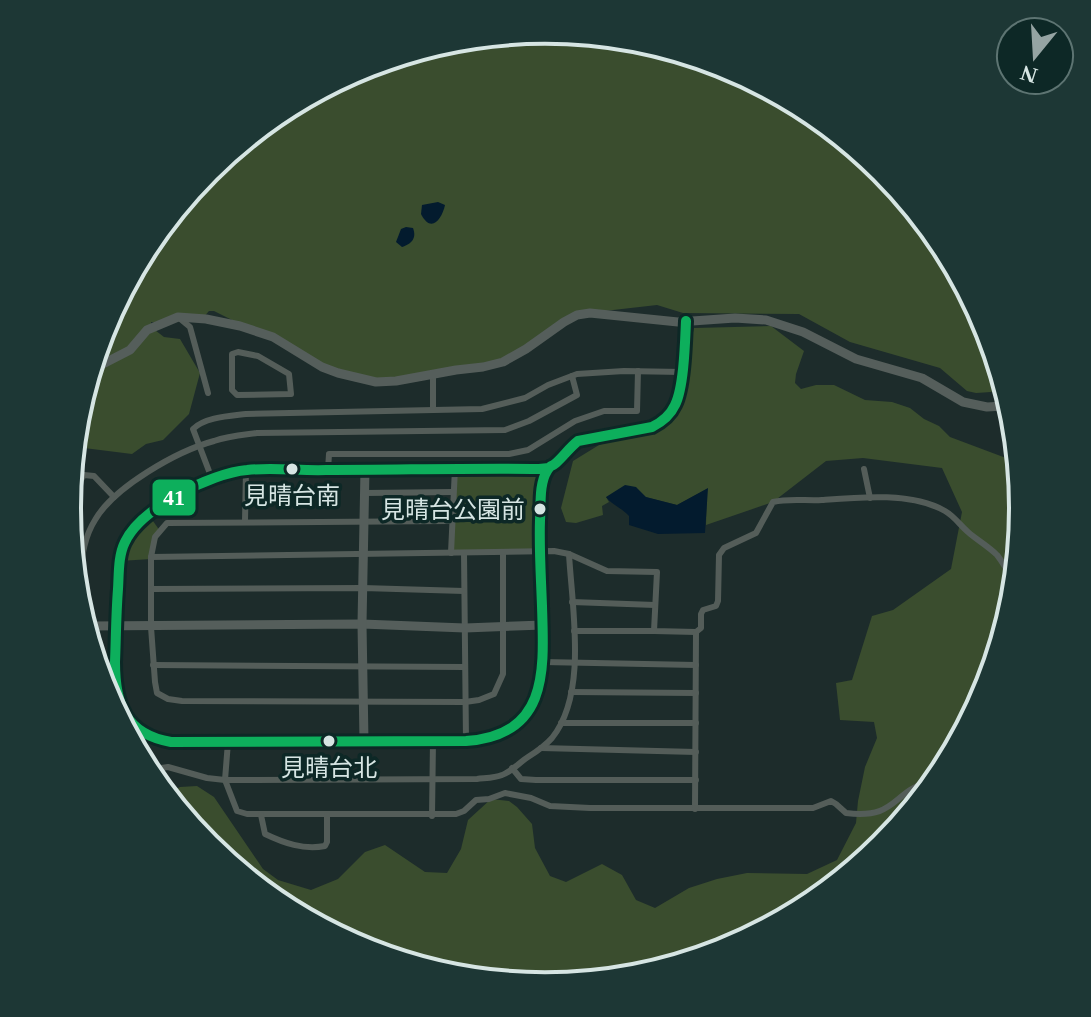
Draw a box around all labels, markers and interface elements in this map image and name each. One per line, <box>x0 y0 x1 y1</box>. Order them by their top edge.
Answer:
north arrow <box>995 16 1075 96</box>
text: N <box>1017 60 1040 89</box>
marker: 見晴台南 <box>284 461 300 477</box>
line badge: 41 <box>151 478 197 517</box>
place label: 見晴台南 <box>244 483 340 509</box>
text: 41 <box>163 485 185 510</box>
place label: 見晴台公園前 <box>381 497 525 523</box>
marker: 見晴台公園前 <box>532 501 548 517</box>
marker: 見晴台北 <box>321 733 337 749</box>
place label: 見晴台北 <box>281 755 377 781</box>

